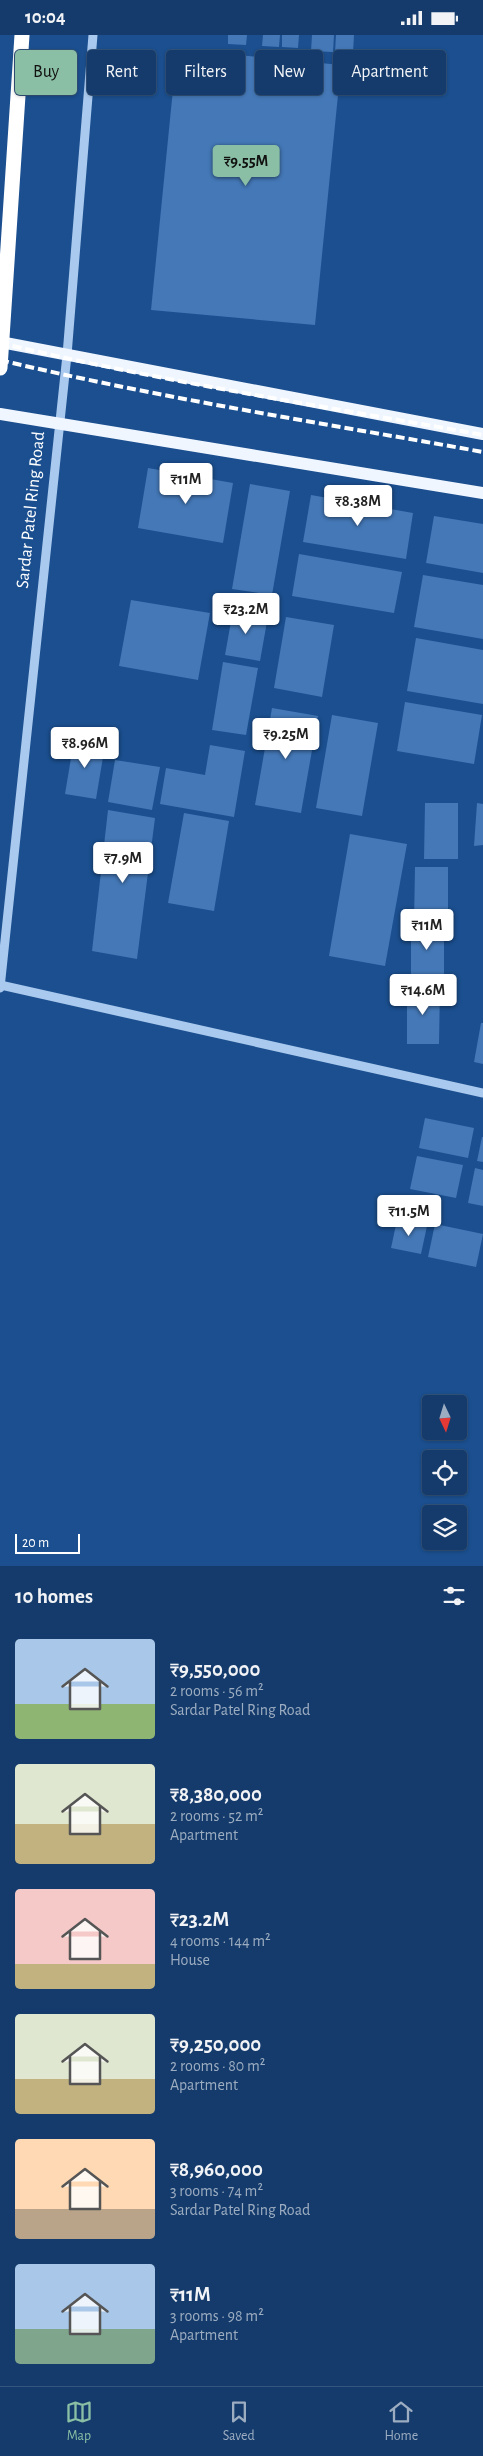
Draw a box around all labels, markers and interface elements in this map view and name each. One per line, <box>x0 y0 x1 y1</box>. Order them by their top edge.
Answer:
text: 10:04 <box>25 8 66 27</box>
chip: Buy <box>15 50 77 95</box>
chip: Rent <box>87 50 156 95</box>
chip: Filters <box>166 50 245 95</box>
chip: New <box>255 50 323 95</box>
chip: Apartment <box>333 50 446 95</box>
pin: ₹9.55M <box>205 145 287 187</box>
text: ₹9.55M <box>224 153 268 169</box>
street label: Sardar Patel Ring Road <box>14 431 48 589</box>
pin: ₹11M <box>156 463 216 505</box>
text: ₹11M <box>171 471 201 487</box>
pin: ₹8.38M <box>317 485 399 527</box>
text: ₹8.38M <box>335 493 381 509</box>
pin: ₹23.2M <box>205 593 287 635</box>
text: ₹23.2M <box>223 601 269 617</box>
pin: ₹9.25M <box>245 717 327 760</box>
text: ₹9.25M <box>263 726 309 742</box>
pin: ₹8.96M <box>44 727 126 769</box>
text: ₹8.96M <box>62 735 108 751</box>
pin: ₹7.9M <box>88 841 158 884</box>
text: ₹7.9M <box>104 850 142 866</box>
pin: ₹11M <box>397 909 457 951</box>
text: ₹11M <box>412 917 442 933</box>
pin: ₹14.6M <box>382 973 464 1016</box>
text: ₹14.6M <box>401 982 445 998</box>
pin: ₹11.5M <box>368 1195 450 1237</box>
text: ₹11.5M <box>388 1203 430 1219</box>
north arrow <box>422 1395 468 1440</box>
map controls <box>422 1395 467 1550</box>
button: locate <box>422 1450 467 1495</box>
button: layers <box>422 1505 467 1550</box>
scale bar <box>15 1531 80 1554</box>
text: 20 m <box>22 1536 49 1550</box>
icon: filters <box>440 1582 468 1610</box>
text: 10 homes <box>15 1586 93 1607</box>
icon: home <box>55 1659 115 1719</box>
text: ₹9,550,000 <box>170 1659 260 1680</box>
text: 2 rooms · 56 m² <box>170 1683 264 1699</box>
text: Sardar Patel Ring Road <box>170 1702 310 1718</box>
icon: home <box>55 1784 115 1844</box>
text: ₹8,380,000 <box>170 1784 262 1805</box>
text: 2 rooms · 52 m² <box>170 1808 263 1824</box>
text: Apartment <box>170 1827 238 1843</box>
icon: home <box>55 1909 115 1969</box>
text: ₹23.2M <box>170 1909 229 1930</box>
text: 4 rooms · 144 m² <box>170 1933 271 1949</box>
text: House <box>170 1952 210 1968</box>
icon: home <box>55 2034 115 2094</box>
text: ₹9,250,000 <box>170 2034 261 2055</box>
text: 2 rooms · 80 m² <box>170 2058 265 2074</box>
text: Apartment <box>170 2077 238 2093</box>
icon: home <box>55 2159 115 2219</box>
text: ₹8,960,000 <box>170 2159 263 2180</box>
text: 3 rooms · 74 m² <box>170 2183 263 2199</box>
text: Sardar Patel Ring Road <box>170 2202 310 2218</box>
icon: home <box>55 2284 115 2344</box>
text: ₹11M <box>170 2284 211 2305</box>
text: 3 rooms · 98 m² <box>170 2308 264 2324</box>
text: Apartment <box>170 2327 238 2343</box>
tab: Map <box>65 2398 93 2445</box>
tab: Saved <box>223 2398 255 2445</box>
tab: Home <box>384 2398 418 2445</box>

